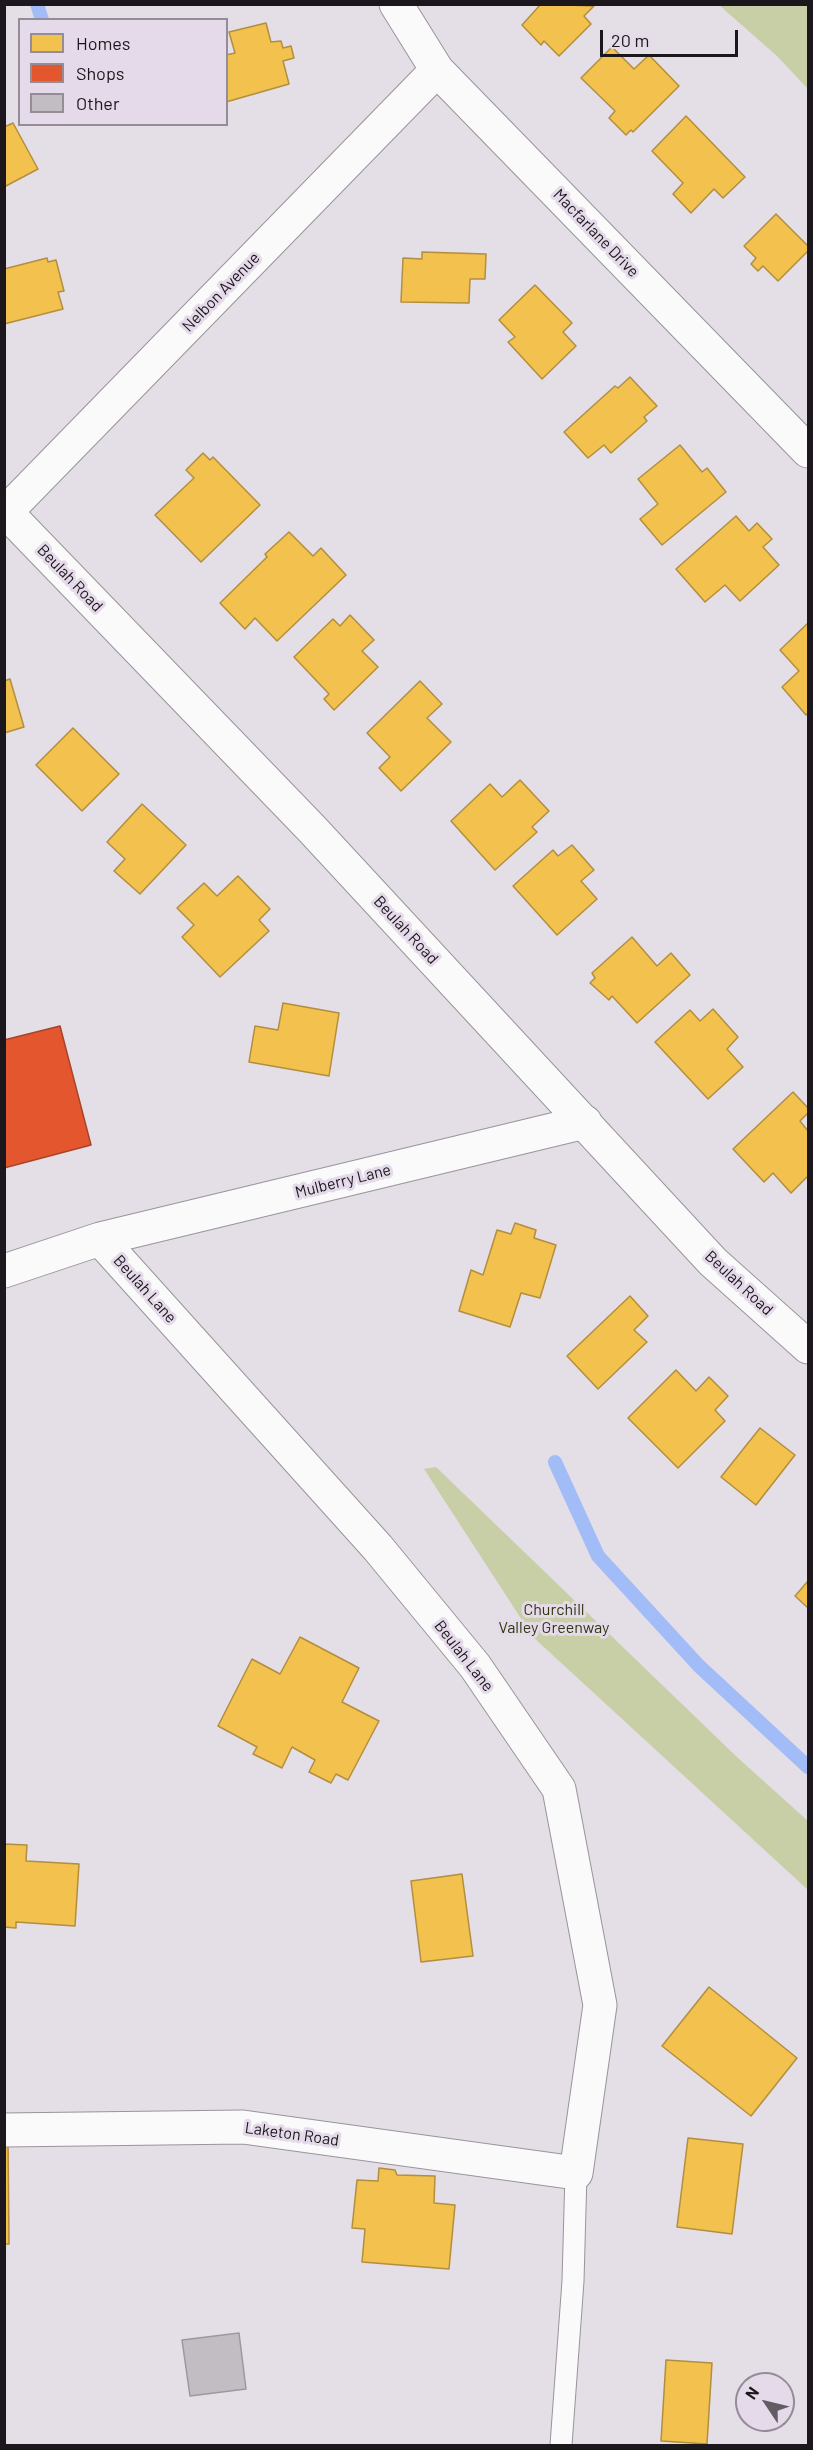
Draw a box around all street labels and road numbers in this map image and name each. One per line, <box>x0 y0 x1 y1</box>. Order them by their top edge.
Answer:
street label: Macfarlane Drive <box>549 185 643 281</box>
street label: Nelbon Avenue <box>178 248 264 336</box>
street label: Beulah Road <box>33 540 107 616</box>
street label: Beulah Road <box>370 892 442 968</box>
street label: Mulberry Lane <box>293 1160 393 1202</box>
street label: Beulah Road <box>701 1247 777 1319</box>
street label: Beulah Lane <box>109 1251 181 1327</box>
street label: Beulah Lane <box>430 1617 498 1695</box>
street label: Laketon Road <box>244 2118 340 2150</box>

